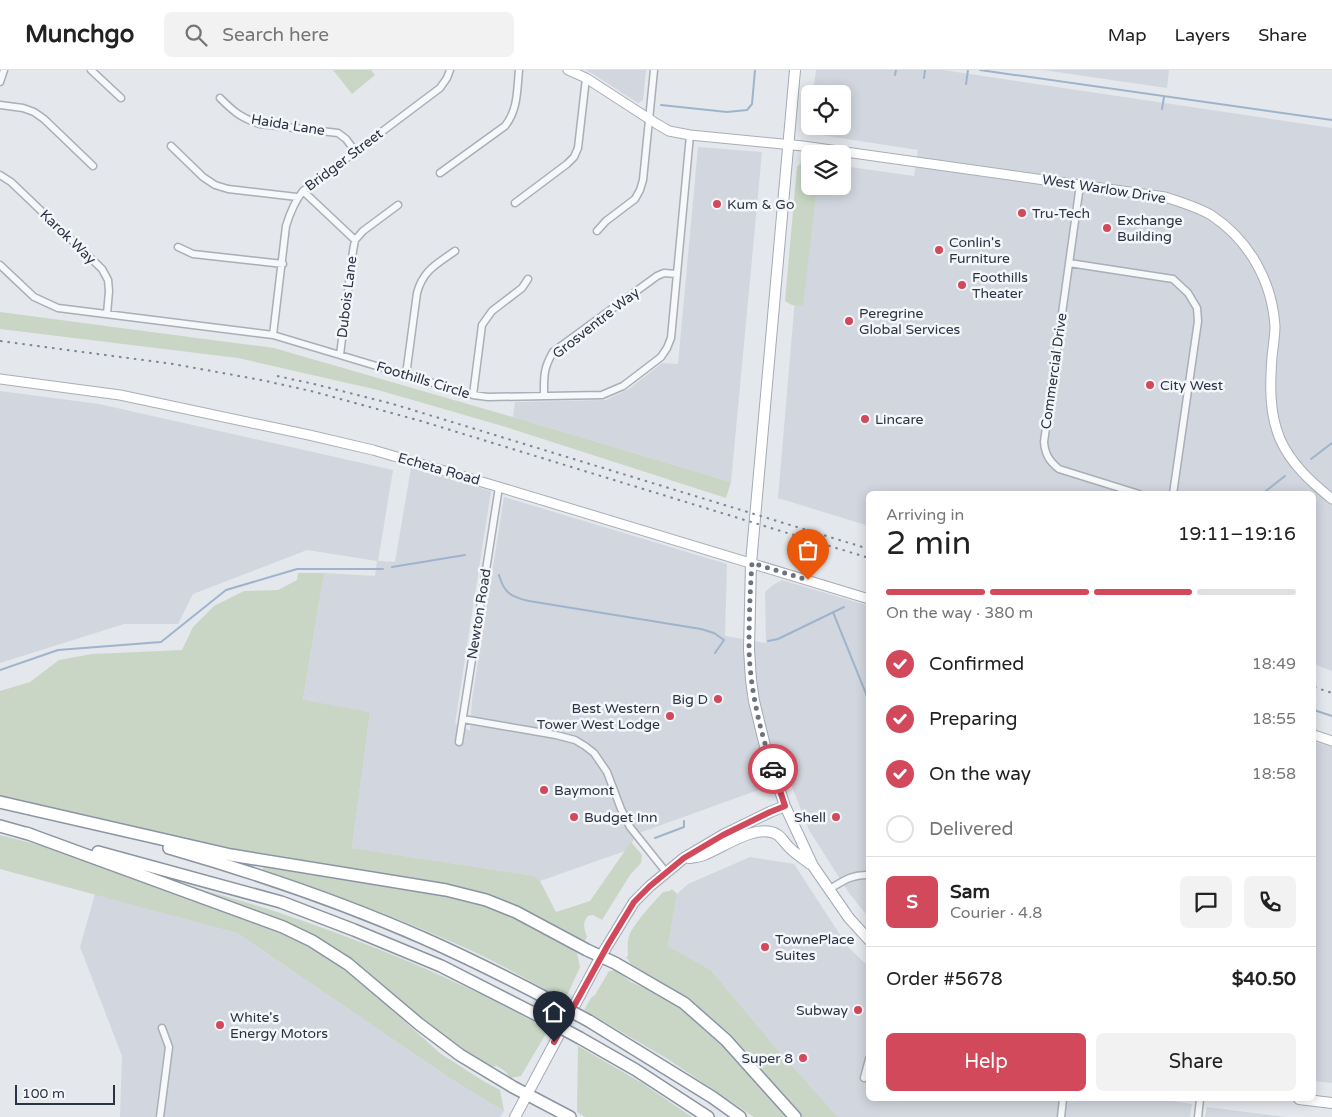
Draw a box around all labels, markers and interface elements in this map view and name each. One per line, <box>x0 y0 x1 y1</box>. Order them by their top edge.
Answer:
search box <box>164 12 514 57</box>
text: Munchgo <box>25 20 134 49</box>
icon: search <box>182 21 210 49</box>
text: Search here <box>222 24 329 46</box>
text: Map <box>1108 24 1147 46</box>
text: Layers <box>1175 24 1230 46</box>
text: Share <box>1258 24 1307 46</box>
map controls <box>801 85 851 195</box>
button: locate <box>801 85 851 135</box>
street label: Haida Lane <box>250 111 326 139</box>
street label: Bridger Street <box>302 125 387 195</box>
button: layers <box>801 145 851 195</box>
street label: West Warlow Drive <box>1041 171 1167 207</box>
place label: Kum & Go <box>727 196 794 213</box>
marker: Kum & Go <box>711 198 723 210</box>
place label: Tru-Tech <box>1032 205 1090 222</box>
street label: Karok Way <box>37 206 100 268</box>
marker: Tru-Tech <box>1016 207 1028 219</box>
place label: Exchange Building <box>1117 212 1183 245</box>
marker: Exchange Building <box>1101 222 1113 234</box>
place label: Conlin's Furniture <box>949 234 1010 267</box>
marker: Conlin's Furniture <box>933 244 945 256</box>
street label: Dubois Lane <box>334 255 360 339</box>
place label: Foothills Theater <box>972 269 1028 302</box>
marker: Foothills Theater <box>956 279 968 291</box>
street label: Grosventre Way <box>549 284 643 362</box>
place label: Peregrine Global Services <box>859 305 961 338</box>
street label: Commercial Drive <box>1037 312 1071 430</box>
marker: Peregrine Global Services <box>843 315 855 327</box>
street label: Foothills Circle <box>374 358 472 402</box>
place label: City West <box>1160 377 1224 394</box>
marker: City West <box>1144 379 1156 391</box>
place label: Lincare <box>875 411 924 428</box>
marker: Lincare <box>859 413 871 425</box>
street label: Echeta Road <box>396 449 482 489</box>
text: Arriving in <box>886 505 964 525</box>
text: 19:11–19:16 <box>1178 523 1296 545</box>
text: 2 min <box>886 525 971 563</box>
pin <box>787 529 829 580</box>
icon: bag <box>794 536 822 564</box>
street label: Newton Road <box>463 568 495 660</box>
text: On the way · 380 m <box>886 603 1033 623</box>
icon: check <box>886 650 914 678</box>
text: Confirmed <box>929 653 1024 675</box>
text: 18:49 <box>1252 654 1296 674</box>
place label: Big D <box>672 691 708 708</box>
marker: Big D <box>712 693 724 705</box>
place label: Best Western Tower West Lodge <box>537 700 660 733</box>
icon: check <box>886 705 914 733</box>
text: Preparing <box>929 708 1018 730</box>
text: 18:55 <box>1252 709 1296 729</box>
marker: Best Western Tower West Lodge <box>664 710 676 722</box>
courier <box>748 744 798 794</box>
icon: car <box>759 755 787 783</box>
icon: check <box>886 760 914 788</box>
text: On the way <box>929 763 1031 785</box>
text: 18:58 <box>1252 764 1296 784</box>
place label: Baymont <box>554 782 615 799</box>
marker: Baymont <box>538 784 550 796</box>
place label: Budget Inn <box>584 809 658 826</box>
place label: Shell <box>794 809 826 826</box>
marker: Budget Inn <box>568 811 580 823</box>
marker: Shell <box>830 811 842 823</box>
text: Delivered <box>929 818 1014 840</box>
button: chat <box>1180 876 1232 928</box>
button: phone <box>1244 876 1296 928</box>
text: Sam <box>950 881 990 903</box>
text: S <box>906 891 918 913</box>
text: Courier · 4.8 <box>950 903 1042 923</box>
place label: TownePlace Suites <box>775 931 855 964</box>
marker: TownePlace Suites <box>759 941 771 953</box>
text: Order #5678 <box>886 968 1003 990</box>
text: $40.50 <box>1232 968 1296 990</box>
pin <box>533 991 575 1042</box>
icon: home <box>540 998 568 1026</box>
place label: Subway <box>796 1002 848 1019</box>
marker: Subway <box>852 1004 864 1016</box>
place label: White's Energy Motors <box>230 1009 328 1042</box>
marker: White's Energy Motors <box>214 1019 226 1031</box>
button: Help <box>886 1033 1086 1091</box>
button: Share <box>1096 1033 1296 1091</box>
place label: Super 8 <box>741 1050 793 1067</box>
marker: Super 8 <box>797 1052 809 1064</box>
scale bar <box>15 1082 115 1105</box>
text: 100 m <box>22 1085 65 1102</box>

